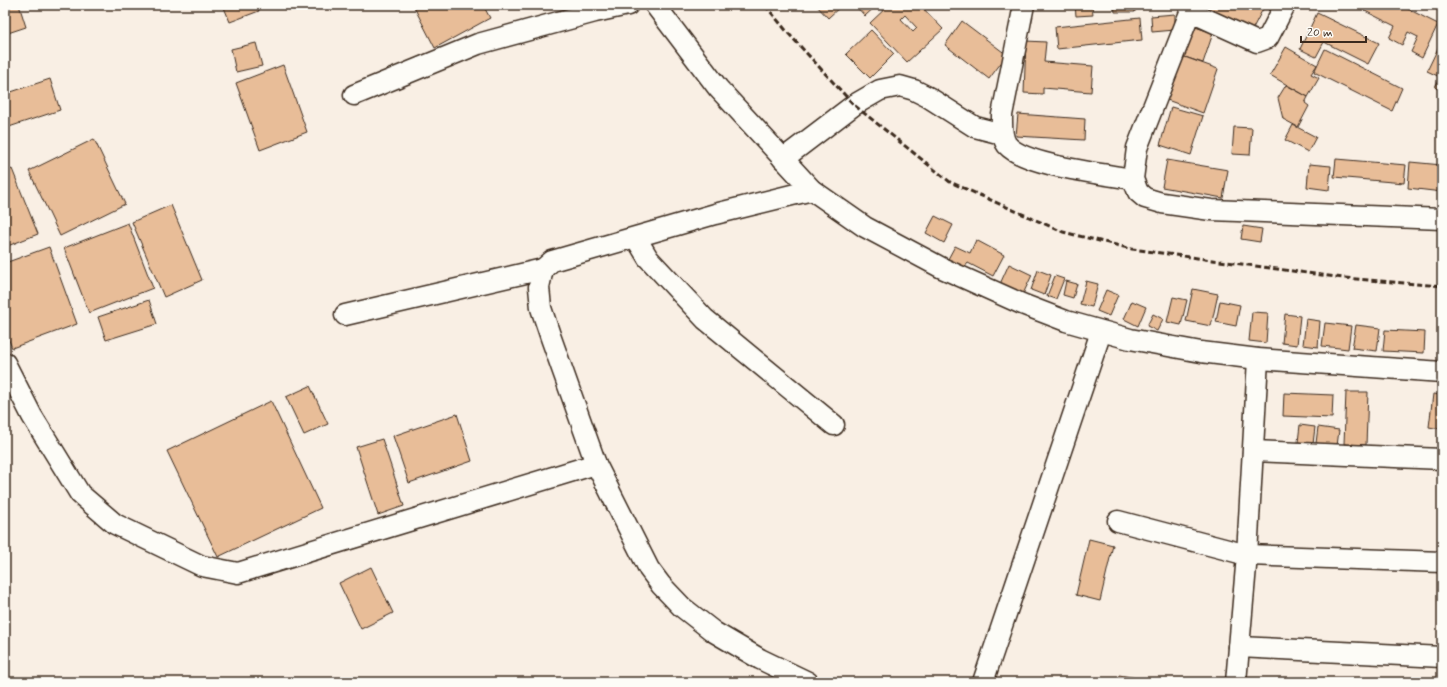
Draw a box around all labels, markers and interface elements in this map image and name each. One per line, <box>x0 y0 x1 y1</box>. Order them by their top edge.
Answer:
scale bar <box>1301 18 1366 44</box>
text: 20 m <box>1307 25 1333 41</box>

